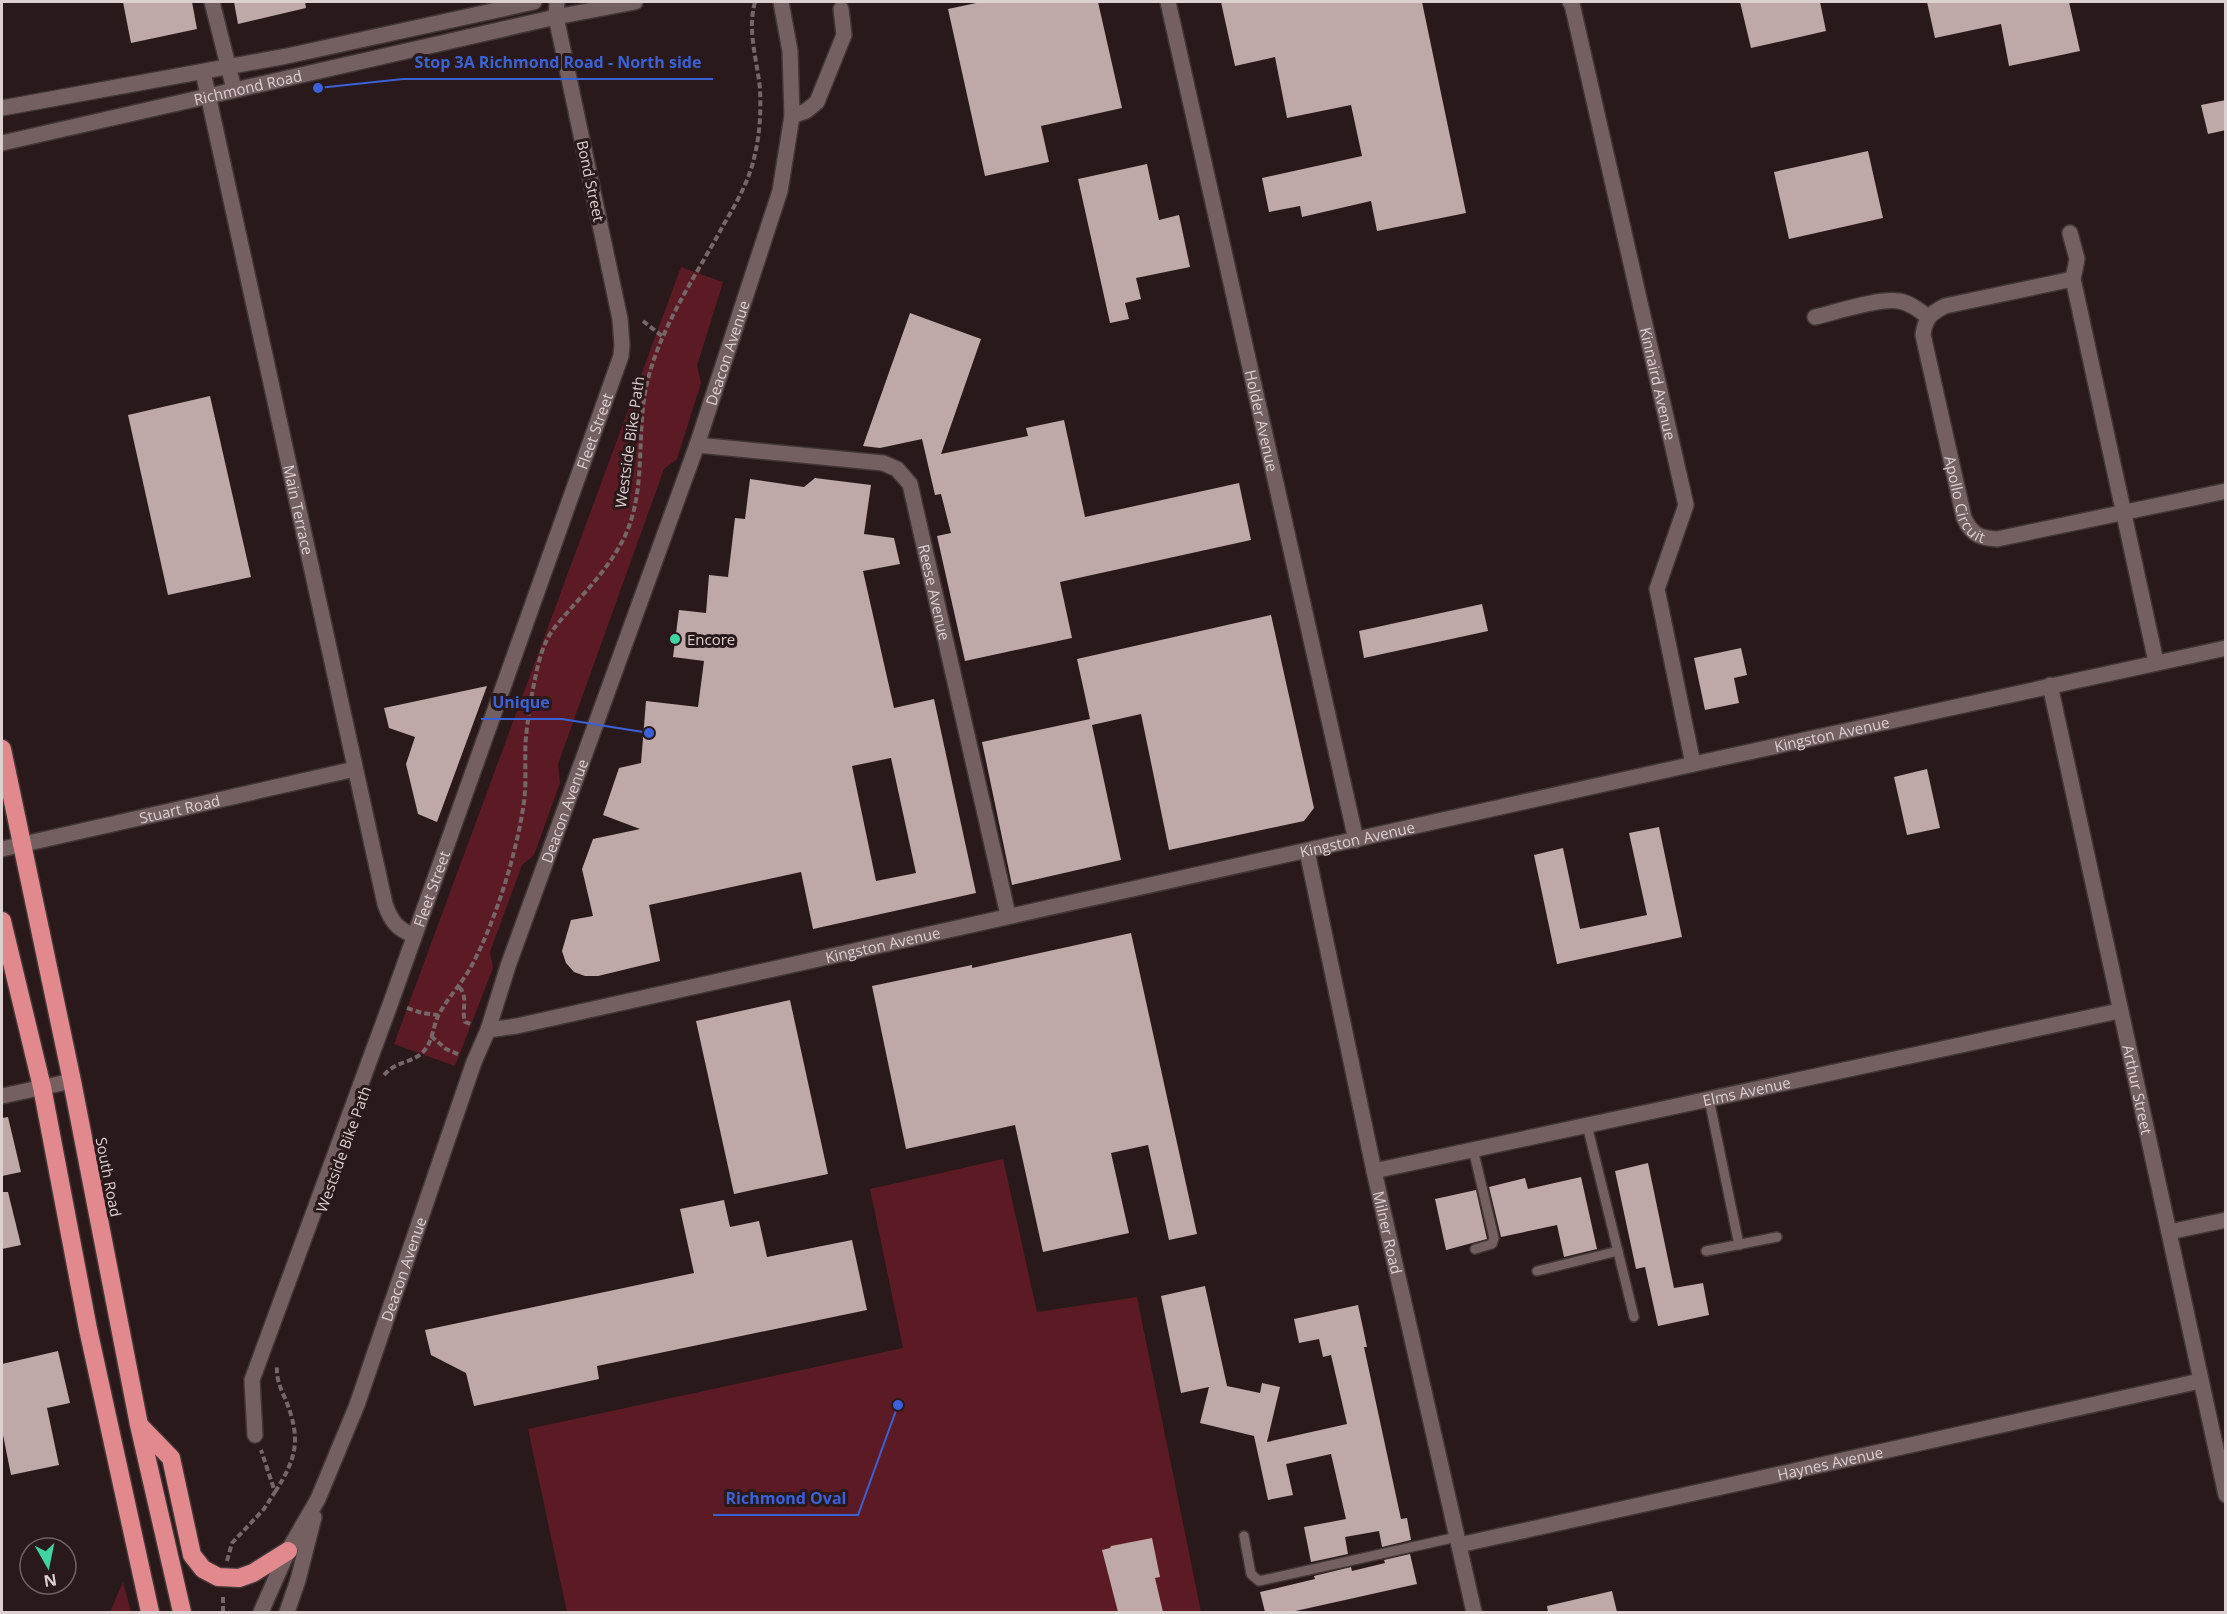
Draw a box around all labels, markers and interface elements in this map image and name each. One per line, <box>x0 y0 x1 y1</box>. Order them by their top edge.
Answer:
callout: Stop 3A Richmond Road - North side <box>403 45 713 79</box>
text: Stop 3A Richmond Road - North side <box>415 51 701 73</box>
street label: Richmond Road <box>192 65 304 109</box>
street label: Bond Street <box>573 138 609 224</box>
street label: Deacon Avenue <box>701 298 754 408</box>
street label: Kinnaird Avenue <box>1636 325 1681 442</box>
street label: Holder Avenue <box>1241 368 1283 473</box>
street label: Westside Bike Path <box>610 375 648 509</box>
street label: Fleet Street <box>572 390 617 472</box>
street label: Apollo Circuit <box>1940 454 1988 547</box>
street label: Main Terrace <box>279 463 318 557</box>
street label: Reese Avenue <box>914 542 955 642</box>
place label: Encore <box>687 629 735 649</box>
marker: Encore <box>668 632 682 646</box>
callout: Unique <box>481 685 562 719</box>
text: Unique <box>492 691 550 713</box>
street label: Kingston Avenue <box>1772 712 1891 756</box>
street label: Deacon Avenue <box>536 756 592 866</box>
street label: Stuart Road <box>137 790 222 828</box>
street label: Kingston Avenue <box>1298 816 1417 861</box>
street label: Fleet Street <box>409 848 454 930</box>
street label: Kingston Avenue <box>823 922 942 967</box>
street label: Arthur Street <box>2118 1043 2157 1136</box>
street label: Elms Avenue <box>1701 1072 1792 1110</box>
street label: Westside Bike Path <box>311 1083 375 1215</box>
street label: South Road <box>91 1135 127 1219</box>
street label: Milner Road <box>1369 1189 1407 1276</box>
street label: Deacon Avenue <box>376 1214 430 1324</box>
street label: Haynes Avenue <box>1775 1441 1885 1484</box>
callout: Richmond Oval <box>713 1481 858 1515</box>
text: Richmond Oval <box>726 1487 846 1509</box>
north arrow <box>18 1536 78 1596</box>
text: N <box>42 1569 58 1593</box>

